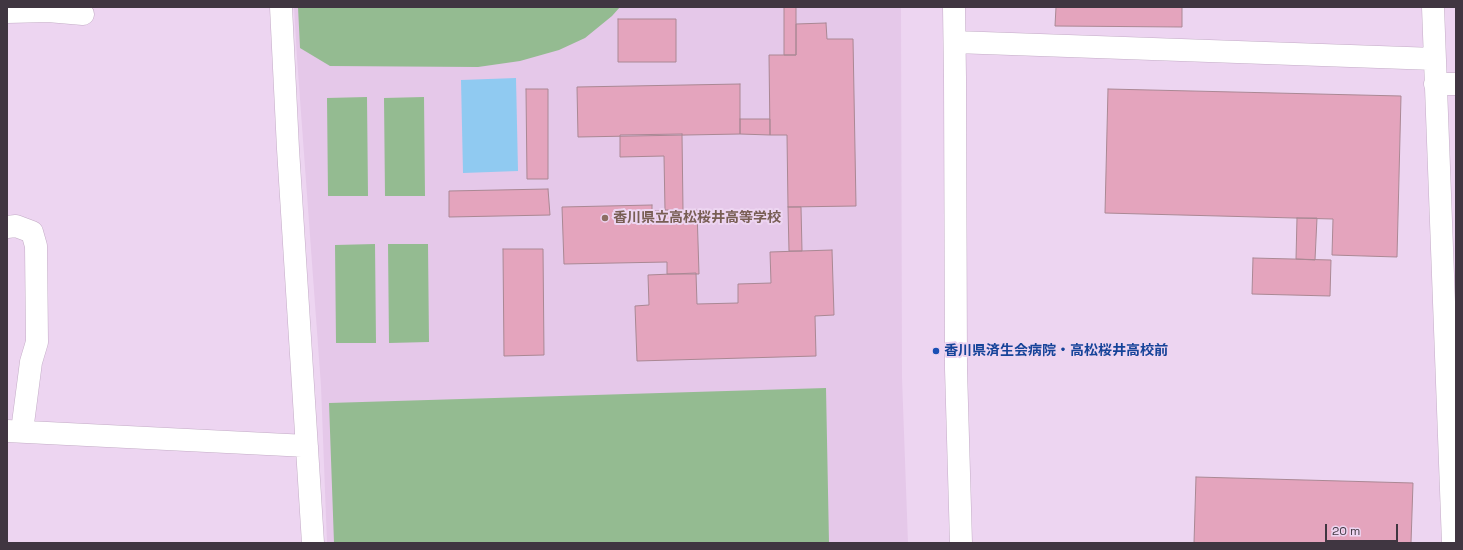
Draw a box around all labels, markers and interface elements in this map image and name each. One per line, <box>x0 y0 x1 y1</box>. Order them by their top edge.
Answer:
place label: 香川県立高松桜井高等学校 <box>613 210 781 226</box>
marker: 香川県立高松桜井高等学校 <box>600 213 610 223</box>
place label: 香川県済生会病院・高松桜井高校前 <box>944 343 1168 359</box>
marker: 香川県済生会病院・高松桜井高校前 <box>931 346 941 356</box>
scale bar <box>1327 516 1400 542</box>
text: 20 m <box>1332 523 1360 539</box>

